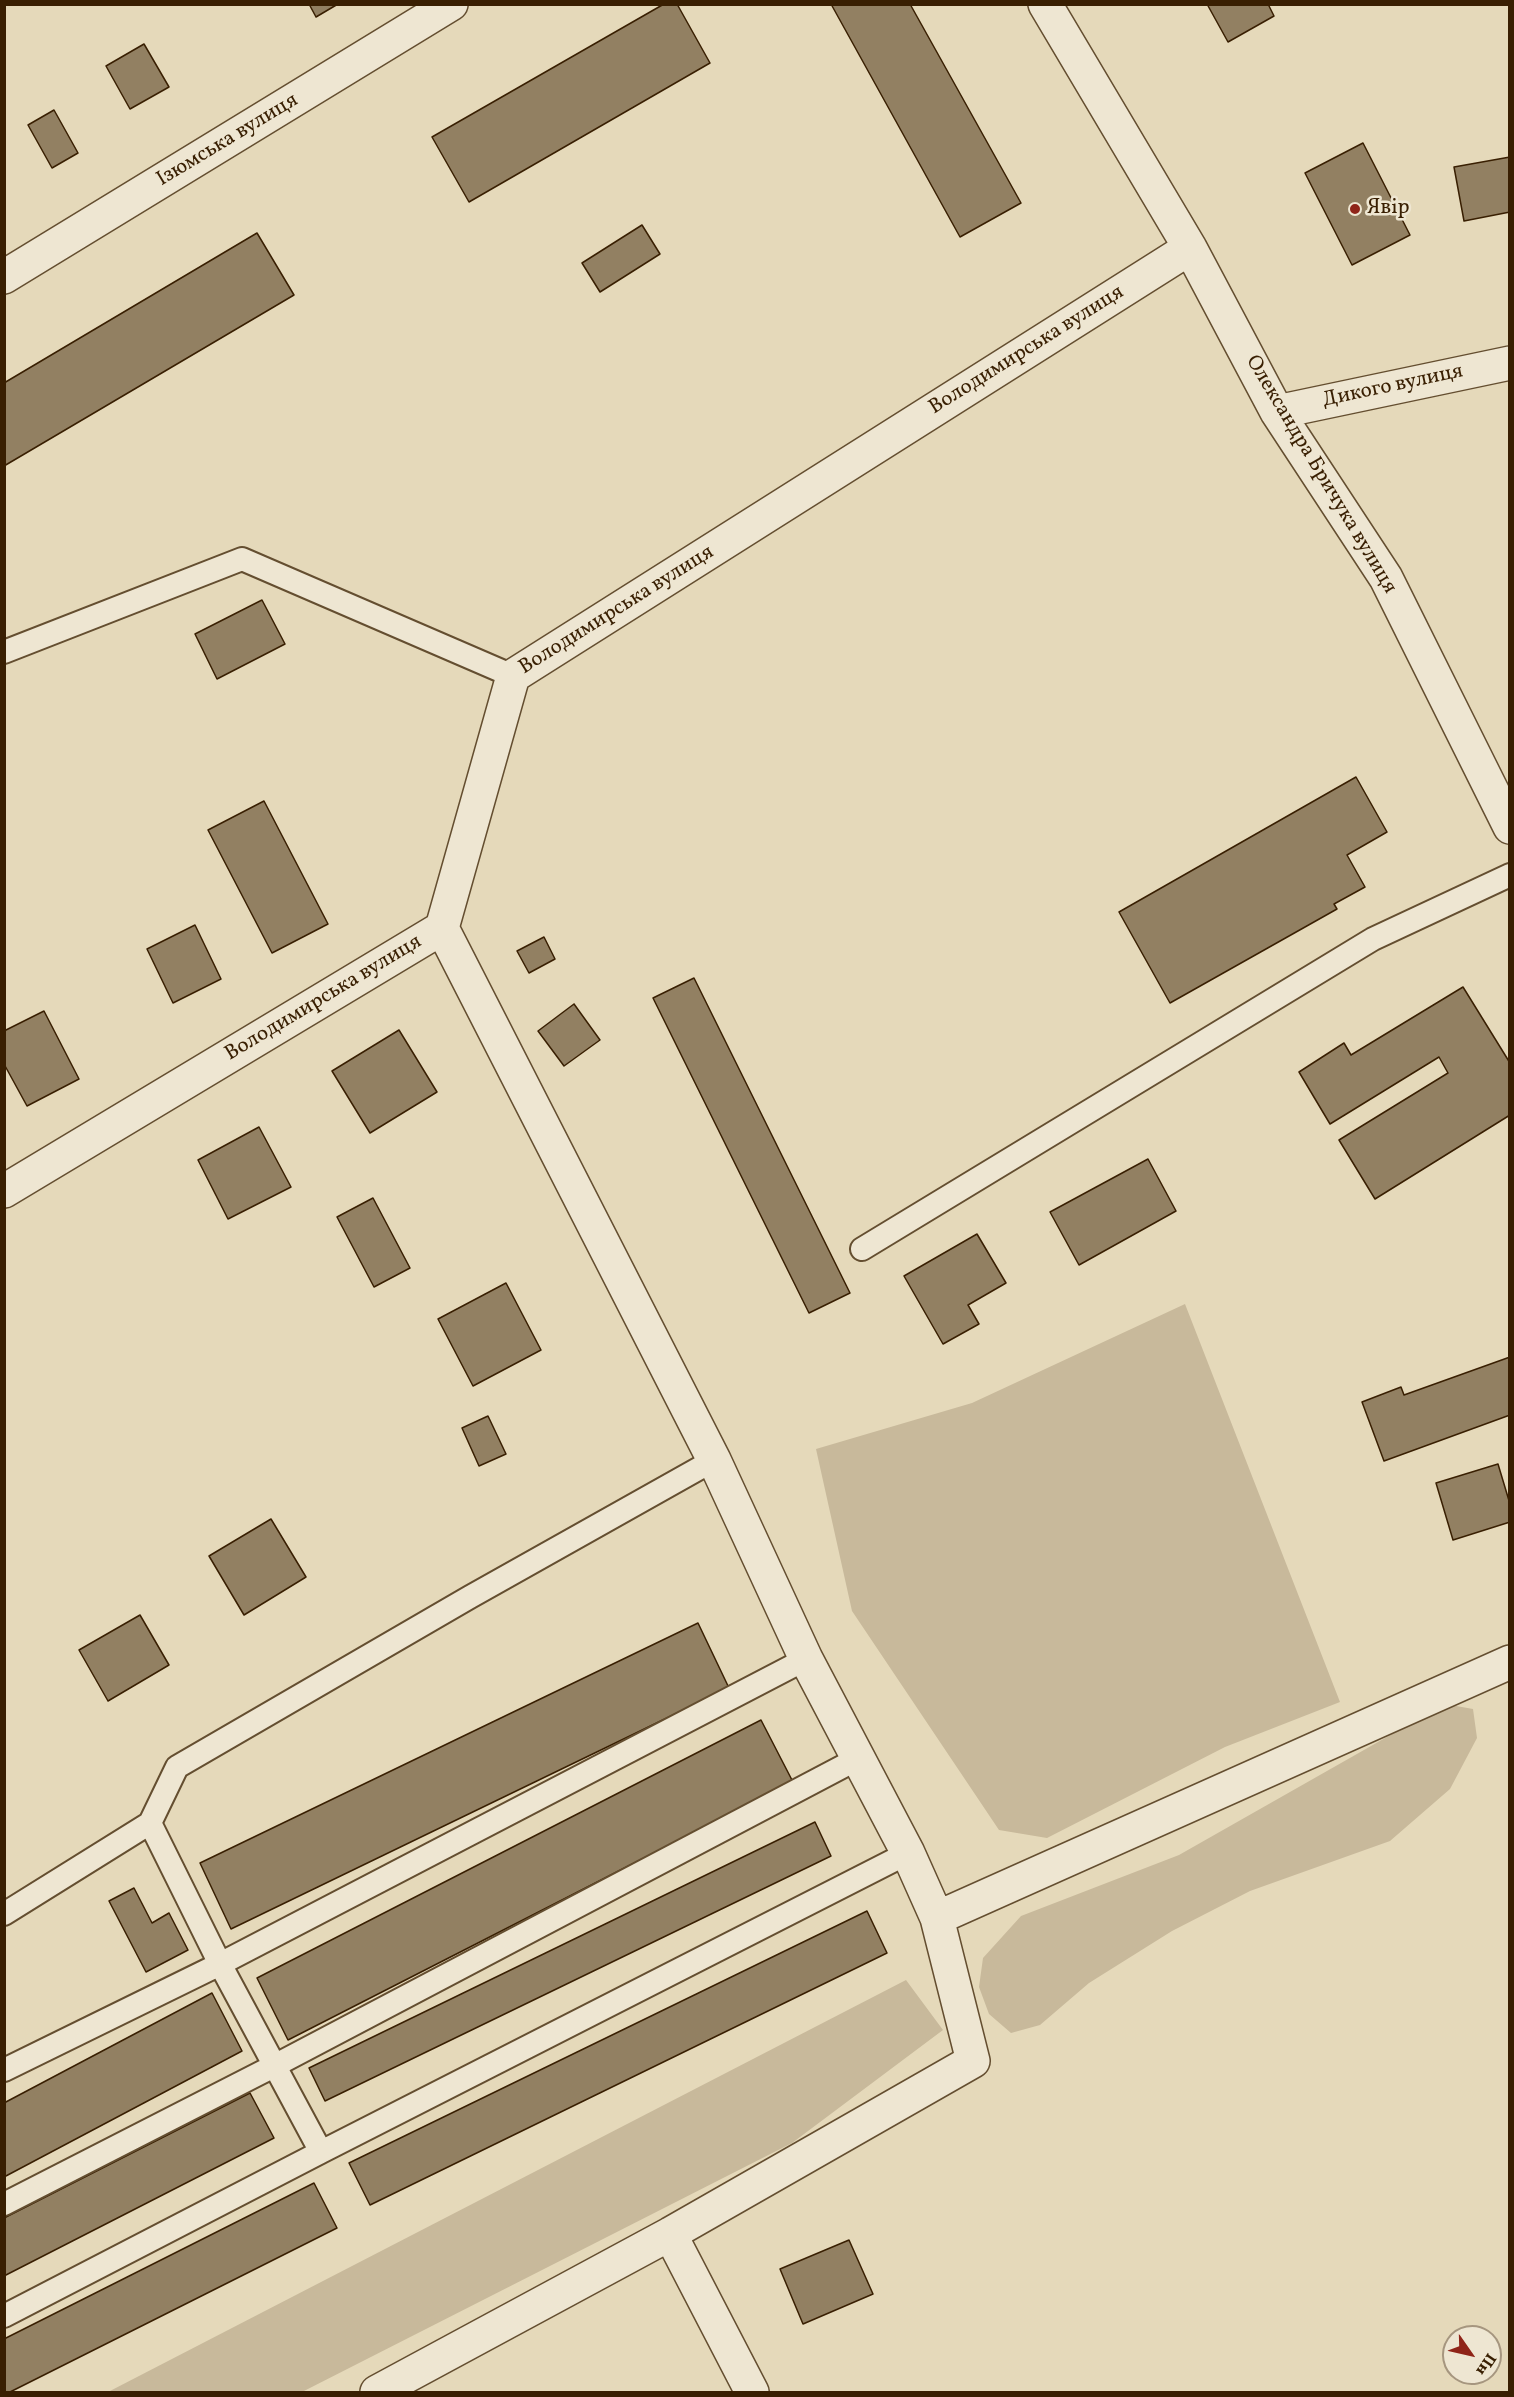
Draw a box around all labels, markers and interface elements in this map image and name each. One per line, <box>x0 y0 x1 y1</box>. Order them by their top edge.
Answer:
street label: Ізюмська вулиця <box>153 89 303 193</box>
place label: Явiр <box>1367 196 1410 222</box>
marker: Явiр <box>1348 202 1362 216</box>
street label: Володимирська вулиця <box>925 281 1129 421</box>
street label: Олександра Бричука вулиця <box>1239 351 1401 599</box>
street label: Дикого вулиця <box>1320 360 1466 414</box>
street label: Володимирська вулиця <box>515 541 719 681</box>
street label: Володимирська вулиця <box>221 930 427 1068</box>
north arrow <box>1442 2325 1502 2385</box>
text: Пн <box>1470 2348 1501 2380</box>

